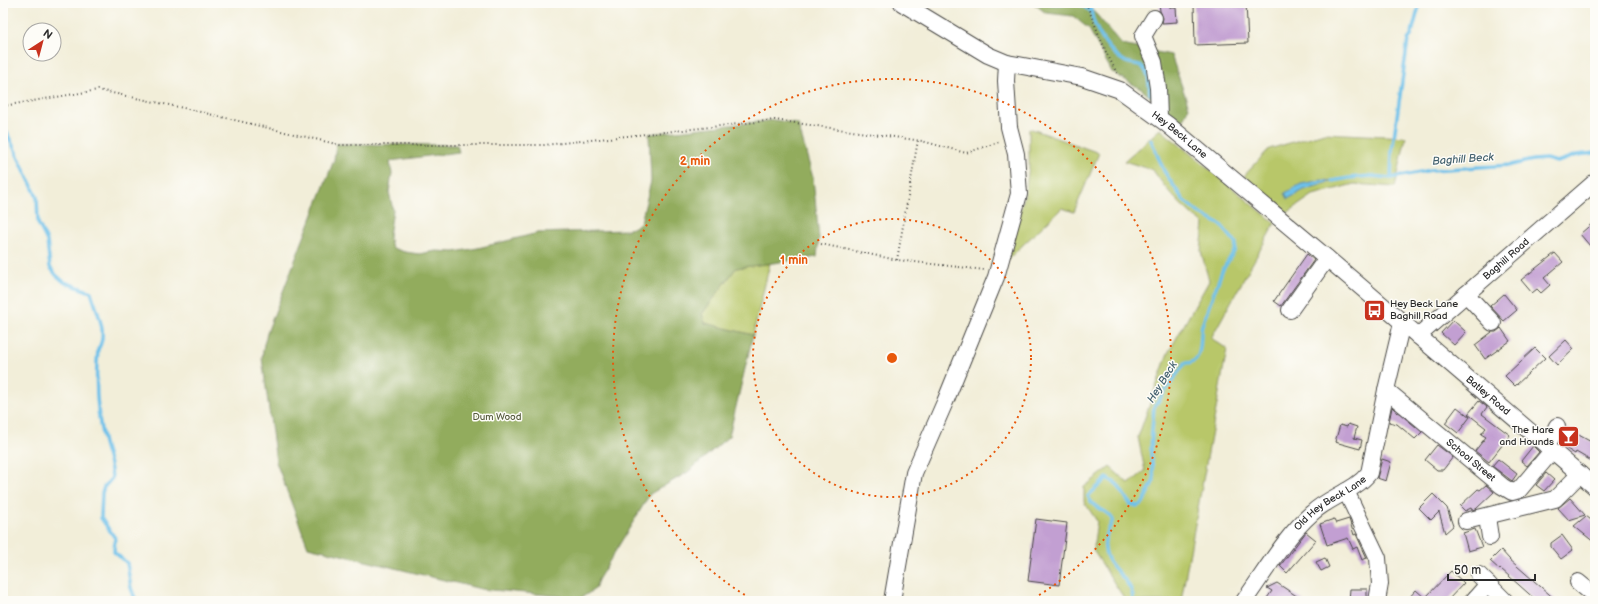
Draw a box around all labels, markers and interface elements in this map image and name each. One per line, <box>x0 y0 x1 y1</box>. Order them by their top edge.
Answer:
north arrow <box>22 22 62 62</box>
text: N <box>40 27 55 42</box>
street label: Hey Beck Lane <box>1149 109 1210 161</box>
water label: Baghill Beck <box>1432 150 1495 168</box>
text: 2 min <box>680 154 710 169</box>
street label: Baghill Road <box>1481 236 1532 283</box>
text: 1 min <box>780 253 808 268</box>
bus stop icon: Hey Beck Lane Baghill Road <box>1361 297 1387 323</box>
place label: Hey Beck Lane Baghill Road <box>1390 298 1458 322</box>
centre of rings <box>885 351 899 365</box>
water label: Hey Beck <box>1144 358 1180 405</box>
street label: Batley Road <box>1463 373 1513 418</box>
park label: Dum Wood <box>472 411 522 423</box>
bar icon: The Hare and Hounds <box>1556 423 1582 449</box>
place label: The Hare and Hounds <box>1499 424 1554 448</box>
street label: School Street <box>1444 436 1498 484</box>
street label: Old Hey Beck Lane <box>1292 473 1369 533</box>
scale bar <box>1448 556 1535 582</box>
text: 50 m <box>1454 563 1481 578</box>

